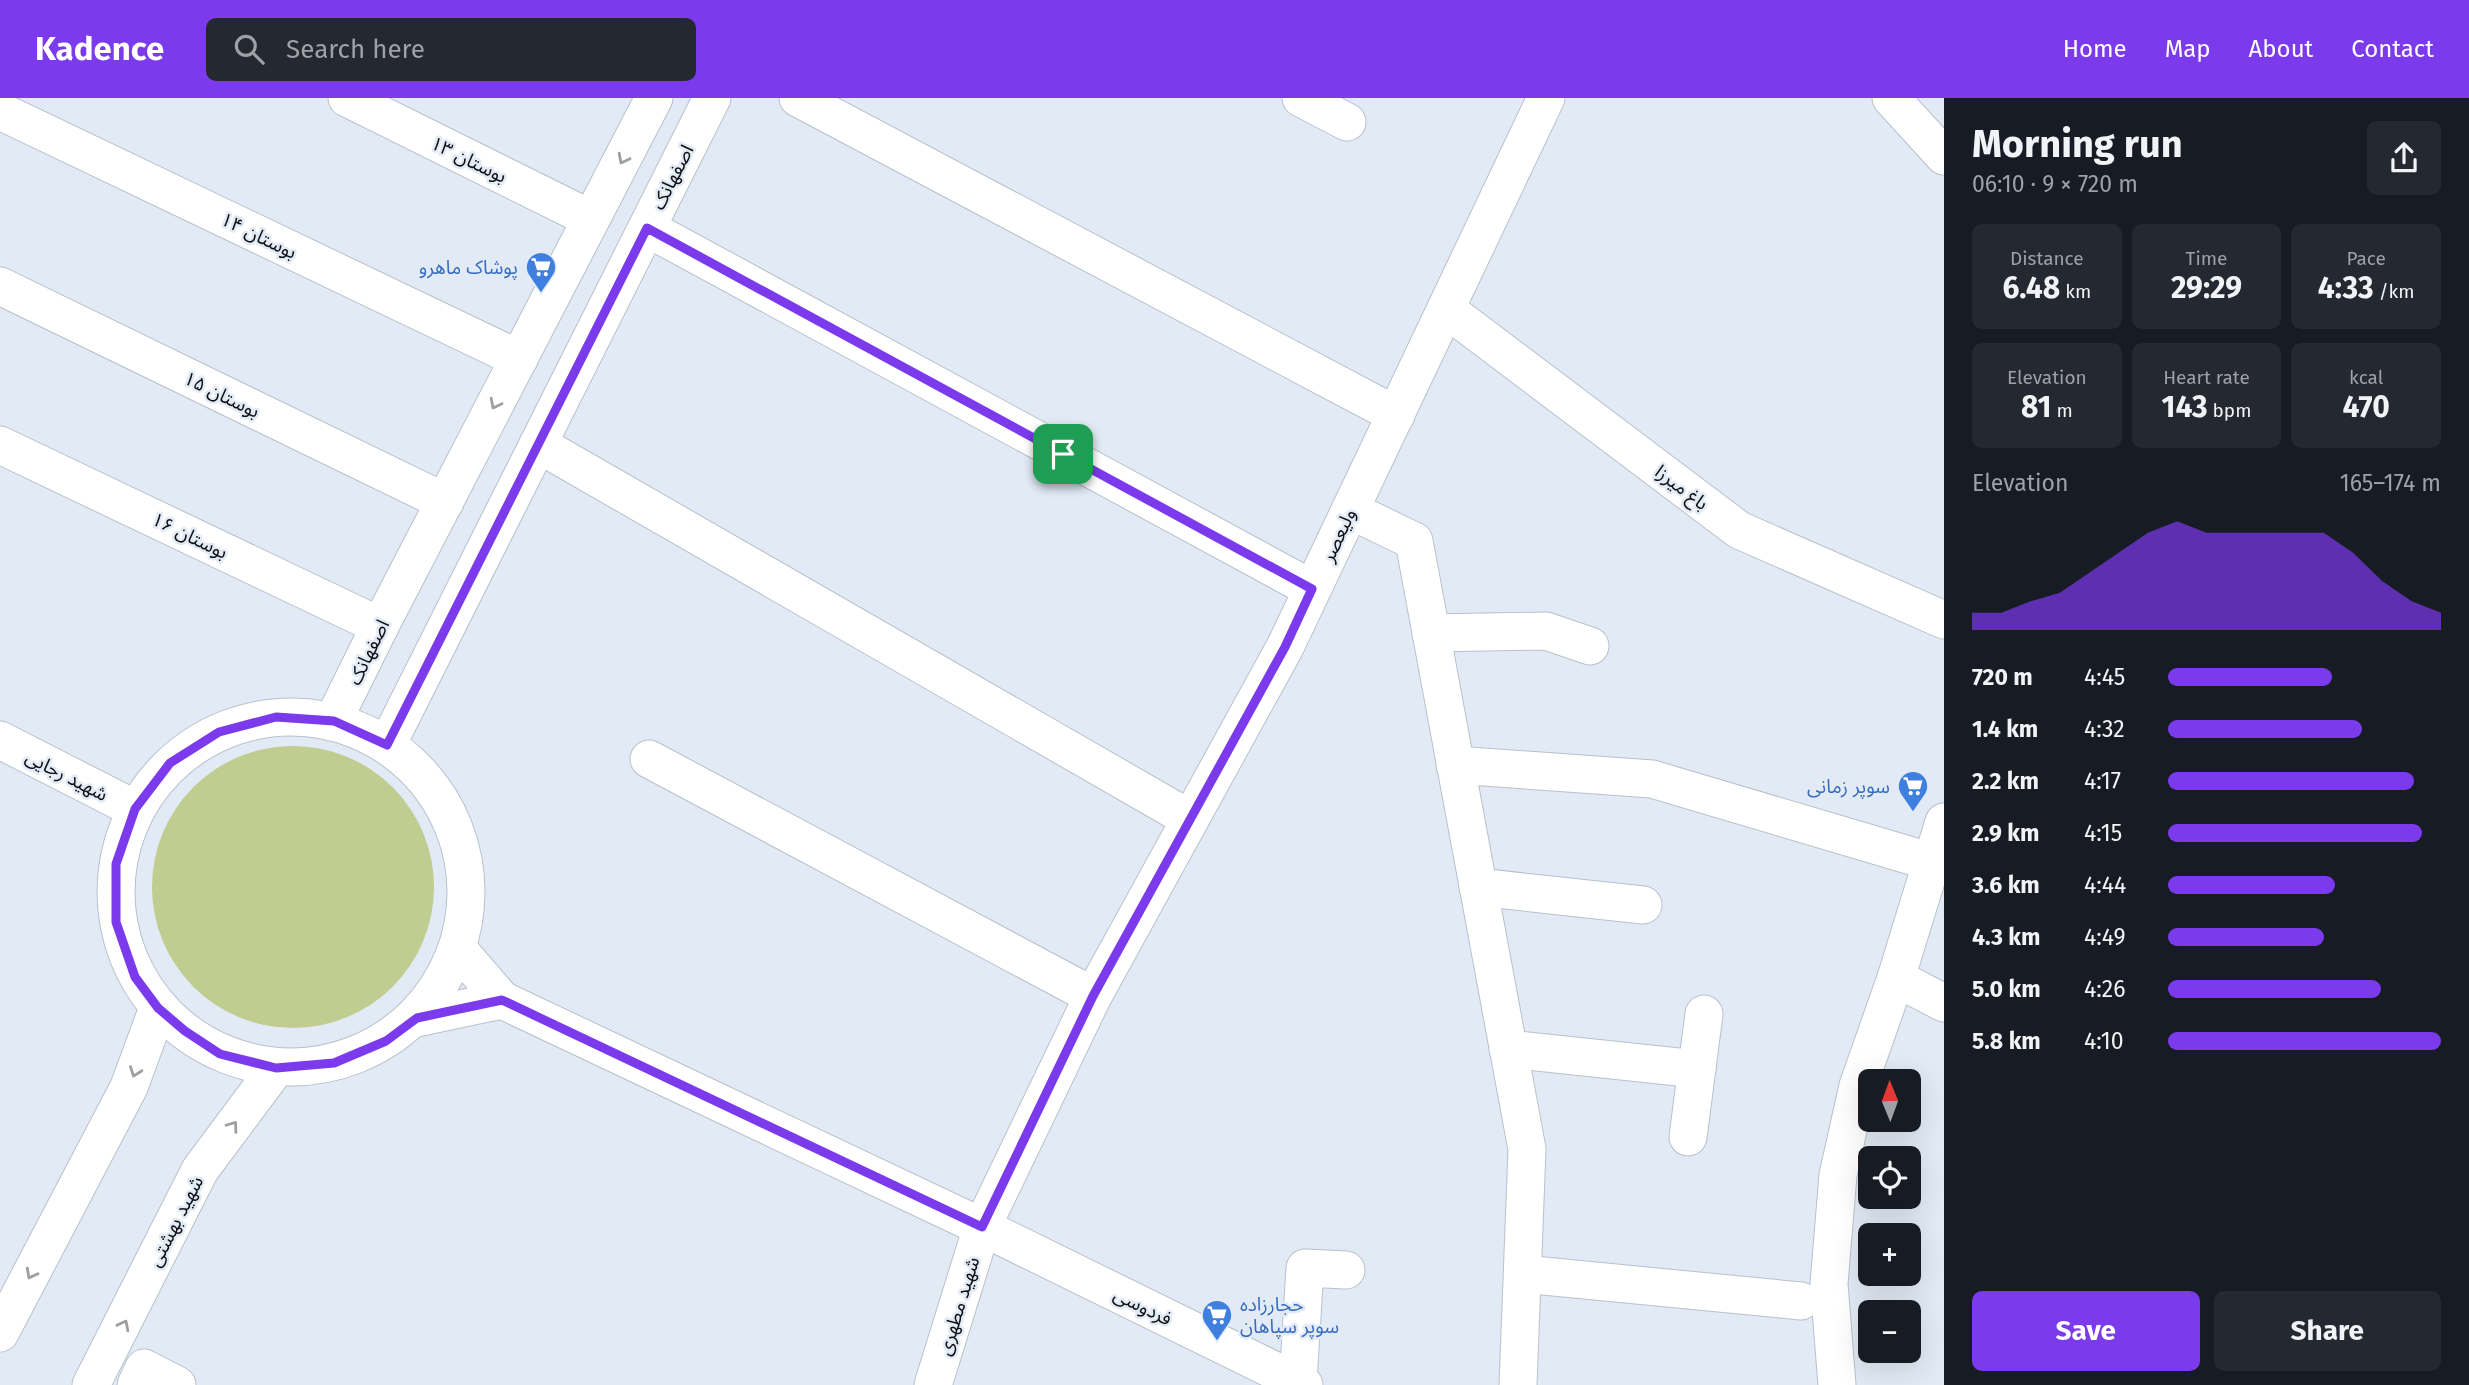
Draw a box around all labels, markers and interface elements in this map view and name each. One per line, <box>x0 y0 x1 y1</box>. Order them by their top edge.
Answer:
search box <box>206 18 696 81</box>
text: Kadence <box>35 29 164 69</box>
icon: search <box>230 30 268 68</box>
text: Search here <box>286 34 425 65</box>
text: Home <box>2063 35 2127 63</box>
text: Map <box>2165 35 2211 63</box>
text: About <box>2249 35 2313 63</box>
text: Contact <box>2351 35 2434 63</box>
text: Morning run <box>1972 121 2183 167</box>
button: share <box>2367 121 2441 195</box>
street label: بوستان ۱۳ <box>427 131 510 188</box>
street label: اصفهانک <box>646 141 699 214</box>
one-way arrow <box>617 151 631 164</box>
text: 06:10 · 9 × 720 m <box>1972 170 2138 198</box>
street label: بوستان ۱۴ <box>217 207 300 264</box>
text: Distance <box>2010 247 2084 270</box>
text: Time <box>2186 247 2227 270</box>
text: Pace <box>2346 247 2386 270</box>
supermarket icon: پوشاک ماهرو <box>524 250 558 294</box>
place label: پوشاک ماهرو <box>419 256 518 280</box>
text: 6.48 <box>2002 270 2060 306</box>
text: 29:29 <box>2171 270 2242 306</box>
text: 4:33 <box>2318 270 2374 306</box>
text: km <box>2060 280 2091 303</box>
text: /km <box>2374 280 2415 303</box>
street label: بوستان ۱۵ <box>180 366 263 423</box>
text: Elevation <box>2007 366 2087 389</box>
text: Heart rate <box>2163 366 2250 389</box>
text: kcal <box>2349 366 2383 389</box>
text: 81 <box>2021 389 2051 425</box>
text: 143 <box>2162 389 2208 425</box>
text: 470 <box>2342 389 2390 425</box>
one-way arrow <box>490 397 504 409</box>
text: m <box>2051 399 2073 422</box>
text: bpm <box>2208 399 2251 422</box>
pin <box>1033 424 1093 484</box>
icon: arrive <box>1044 435 1082 473</box>
street label: باغ میرزا <box>1649 460 1713 517</box>
text: Elevation <box>1972 469 2068 497</box>
text: 165–174 m <box>2340 469 2441 497</box>
street label: ولیعصر <box>1316 505 1361 566</box>
street label: بوستان ۱۶ <box>148 507 231 564</box>
street label: اصفهانک <box>343 616 394 689</box>
text: 720 m <box>1972 663 2033 691</box>
text: 4:45 <box>2084 663 2125 691</box>
text: 1.4 km <box>1972 715 2038 743</box>
text: 4:32 <box>2084 715 2125 743</box>
street label: شهید رجایی <box>22 745 112 806</box>
text: 2.2 km <box>1972 767 2039 795</box>
text: 4:17 <box>2084 767 2121 795</box>
supermarket icon: سوپر زمانی <box>1896 769 1930 813</box>
place label: سوپر زمانی <box>1807 775 1890 799</box>
text: 2.9 km <box>1972 819 2039 847</box>
text: 4:15 <box>2084 819 2122 847</box>
text: 3.6 km <box>1972 871 2040 899</box>
text: 4:44 <box>2084 871 2126 899</box>
text: 4.3 km <box>1972 923 2040 951</box>
text: 4:49 <box>2084 923 2126 951</box>
text: 5.0 km <box>1972 975 2041 1003</box>
text: 4:26 <box>2084 975 2125 1003</box>
text: 5.8 km <box>1972 1027 2041 1055</box>
text: 4:10 <box>2084 1027 2124 1055</box>
one-way arrow <box>129 1066 143 1078</box>
north arrow <box>1858 1069 1922 1132</box>
map controls <box>1858 1069 1921 1363</box>
one-way arrow <box>225 1121 237 1134</box>
button: locate <box>1858 1146 1921 1209</box>
street label: شهید بهشتی <box>143 1172 208 1270</box>
button: + <box>1858 1223 1921 1286</box>
street label: شهید مطهری <box>933 1254 984 1358</box>
one-way arrow <box>26 1267 39 1279</box>
street label: فردوسی <box>1110 1283 1176 1330</box>
button: Save <box>1972 1291 2200 1371</box>
button: Share <box>2214 1291 2441 1371</box>
place label: حجارزاده سوپر سپاهان <box>1240 1293 1339 1339</box>
supermarket icon: حجارزاده سوپر سپاهان <box>1200 1298 1234 1342</box>
button: − <box>1858 1300 1921 1363</box>
one-way arrow <box>115 1320 129 1332</box>

